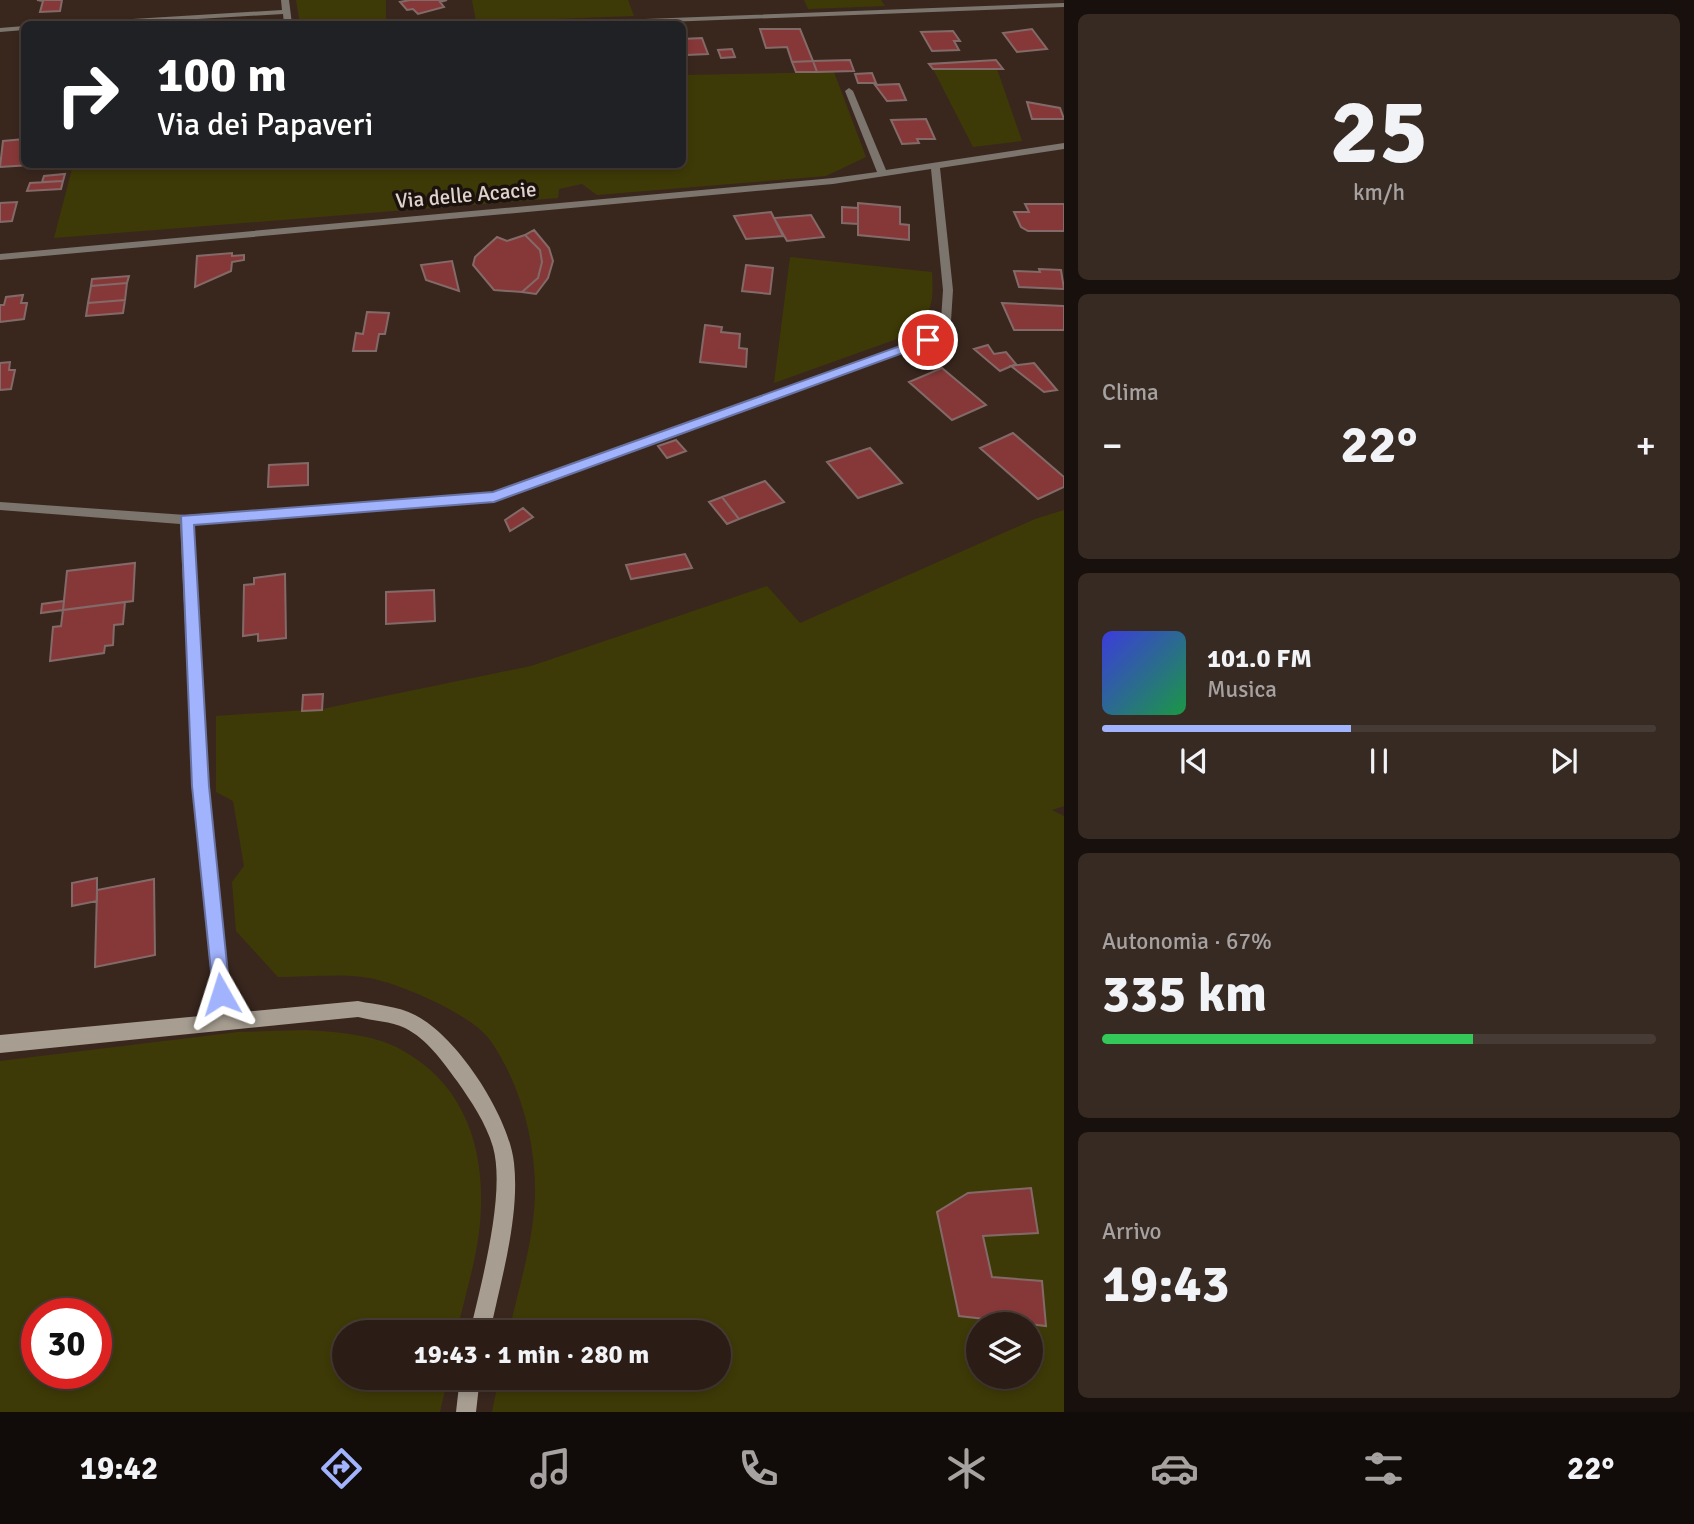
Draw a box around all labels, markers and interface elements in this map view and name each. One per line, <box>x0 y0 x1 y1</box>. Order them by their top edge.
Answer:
text: 100 m <box>157 45 287 105</box>
icon: right <box>42 49 133 140</box>
text: 25 <box>1330 76 1428 189</box>
text: Via dei Papaveri <box>157 105 374 144</box>
street label: Via delle Acacie <box>395 176 537 214</box>
text: km/h <box>1353 178 1405 207</box>
pin <box>898 310 958 370</box>
icon: arrive <box>909 321 947 359</box>
text: Clima <box>1102 378 1159 407</box>
text: 22° <box>1341 413 1417 477</box>
text: − <box>1102 422 1123 469</box>
text: + <box>1635 422 1656 469</box>
text: 101.0 FM <box>1207 643 1312 675</box>
text: Musica <box>1207 675 1277 704</box>
icon: previous <box>1175 742 1213 780</box>
icon: pause <box>1360 742 1398 780</box>
icon: next <box>1545 742 1583 780</box>
text: Autonomia · 67% <box>1102 927 1272 956</box>
position arrow <box>184 957 258 1031</box>
text: 335 km <box>1102 962 1267 1026</box>
text: Arrivo <box>1102 1217 1162 1246</box>
text: 19:43 <box>1102 1252 1230 1316</box>
speed limit sign: 30 <box>21 1298 112 1389</box>
map controls <box>966 1312 1043 1389</box>
button: layers <box>966 1312 1043 1389</box>
text: 19:43 · 1 min · 280 m <box>414 1339 649 1371</box>
icon: directions <box>317 1444 366 1493</box>
icon: music <box>526 1444 575 1493</box>
icon: phone <box>734 1444 783 1493</box>
icon: climate <box>942 1444 991 1493</box>
icon: car <box>1150 1444 1199 1493</box>
icon: filters <box>1359 1444 1408 1493</box>
text: 19:42 <box>80 1449 158 1488</box>
text: 22° <box>1567 1449 1614 1488</box>

